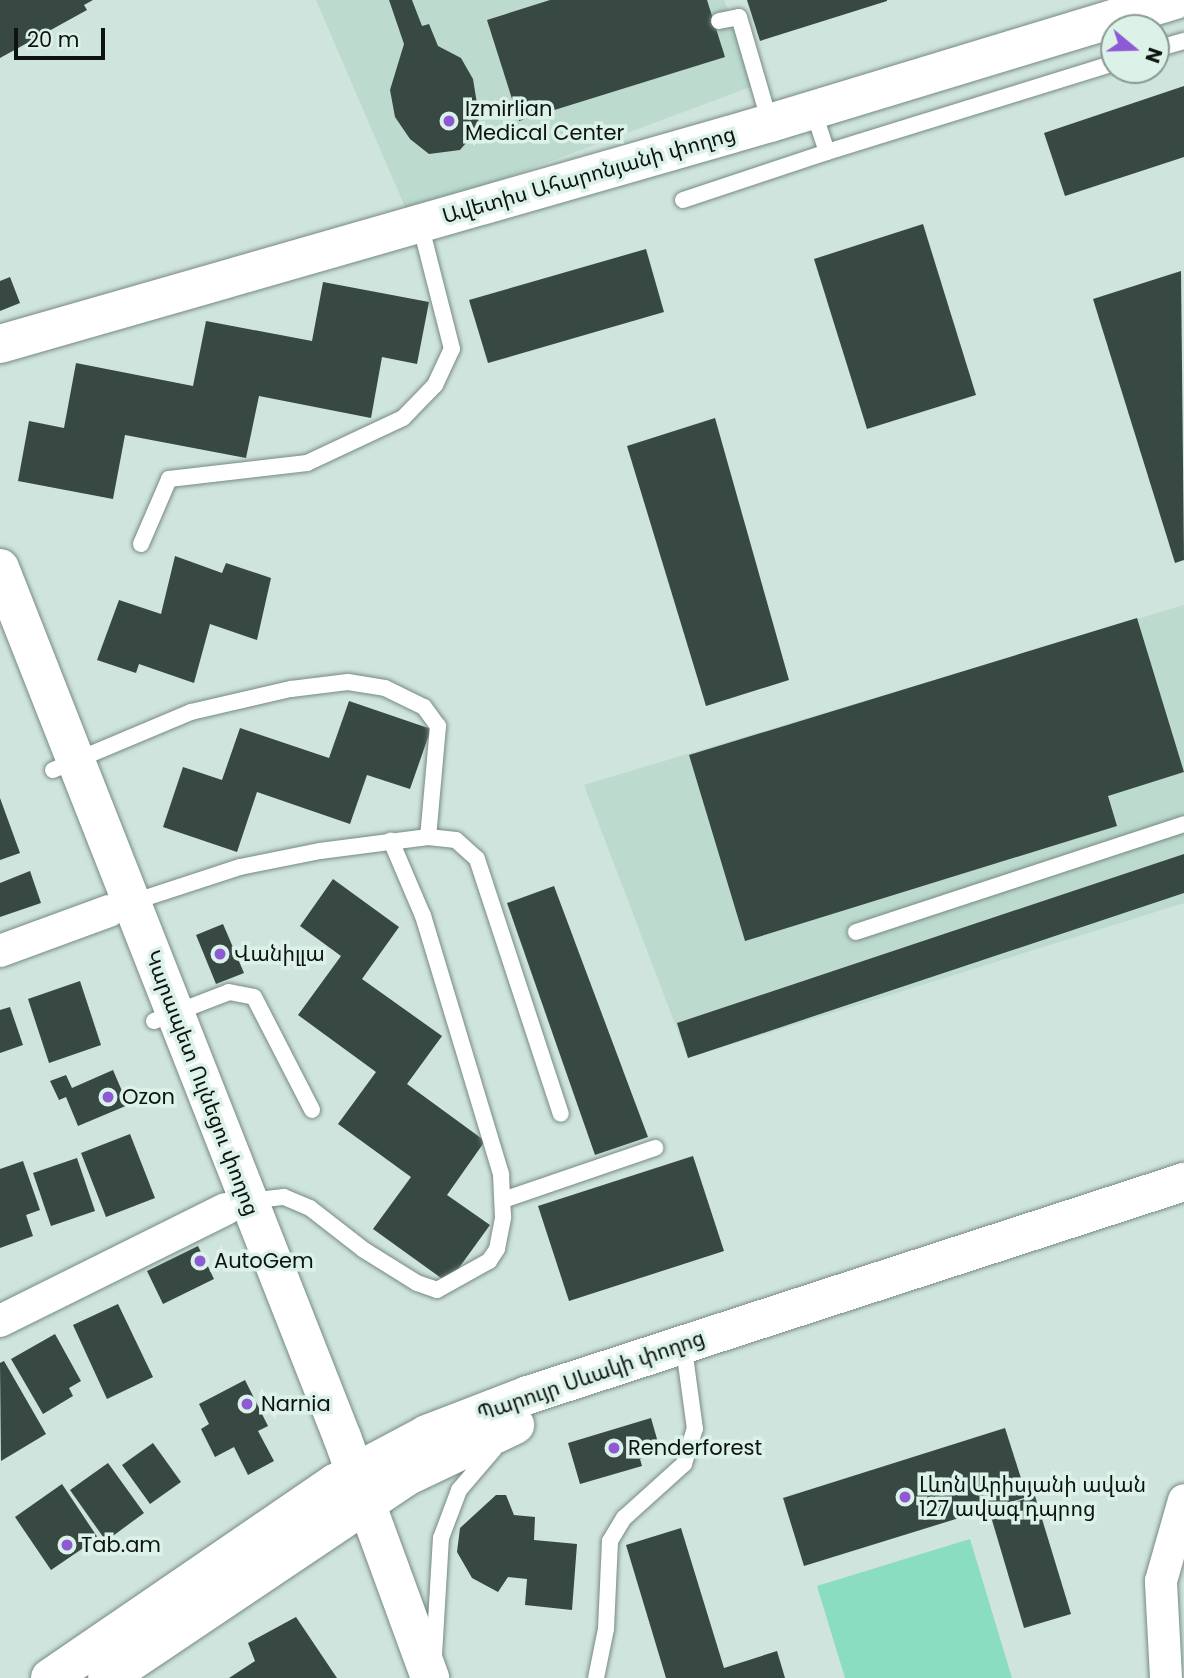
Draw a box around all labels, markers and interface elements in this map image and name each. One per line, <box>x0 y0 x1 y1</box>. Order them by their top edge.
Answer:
scale bar <box>18 14 108 58</box>
north arrow <box>1100 14 1170 84</box>
text: 20 m <box>27 25 80 54</box>
text: N <box>1138 44 1169 66</box>
place label: Izmirlian Medical Center <box>465 96 624 146</box>
marker: Izmirlian Medical Center <box>439 111 459 131</box>
street label: Ավետիս Ահարոնյանի փողոց <box>439 121 739 229</box>
place label: Վանիլլա <box>234 941 325 967</box>
marker: Վանիլլա <box>212 946 228 962</box>
street label: Կարապետ Ուլնեցու փողոց <box>140 947 264 1219</box>
place label: Ozon <box>122 1084 175 1110</box>
marker: Ozon <box>100 1089 116 1105</box>
place label: AutoGem <box>214 1248 314 1274</box>
marker: AutoGem <box>192 1253 208 1269</box>
street label: Պարույր Սևակի փողոց <box>474 1325 708 1427</box>
place label: Narnia <box>261 1391 331 1417</box>
marker: Narnia <box>239 1396 255 1412</box>
place label: Renderforest <box>628 1435 762 1461</box>
marker: Renderforest <box>606 1440 622 1456</box>
place label: Լևոն Արիսյանի ավան 127 ավագ դպրոց <box>919 1472 1146 1522</box>
marker: Լևոն Արիսյանի ավան 127 ավագ դպրոց <box>897 1489 913 1505</box>
place label: Tab.am <box>81 1532 161 1558</box>
marker: Tab.am <box>59 1537 75 1553</box>

